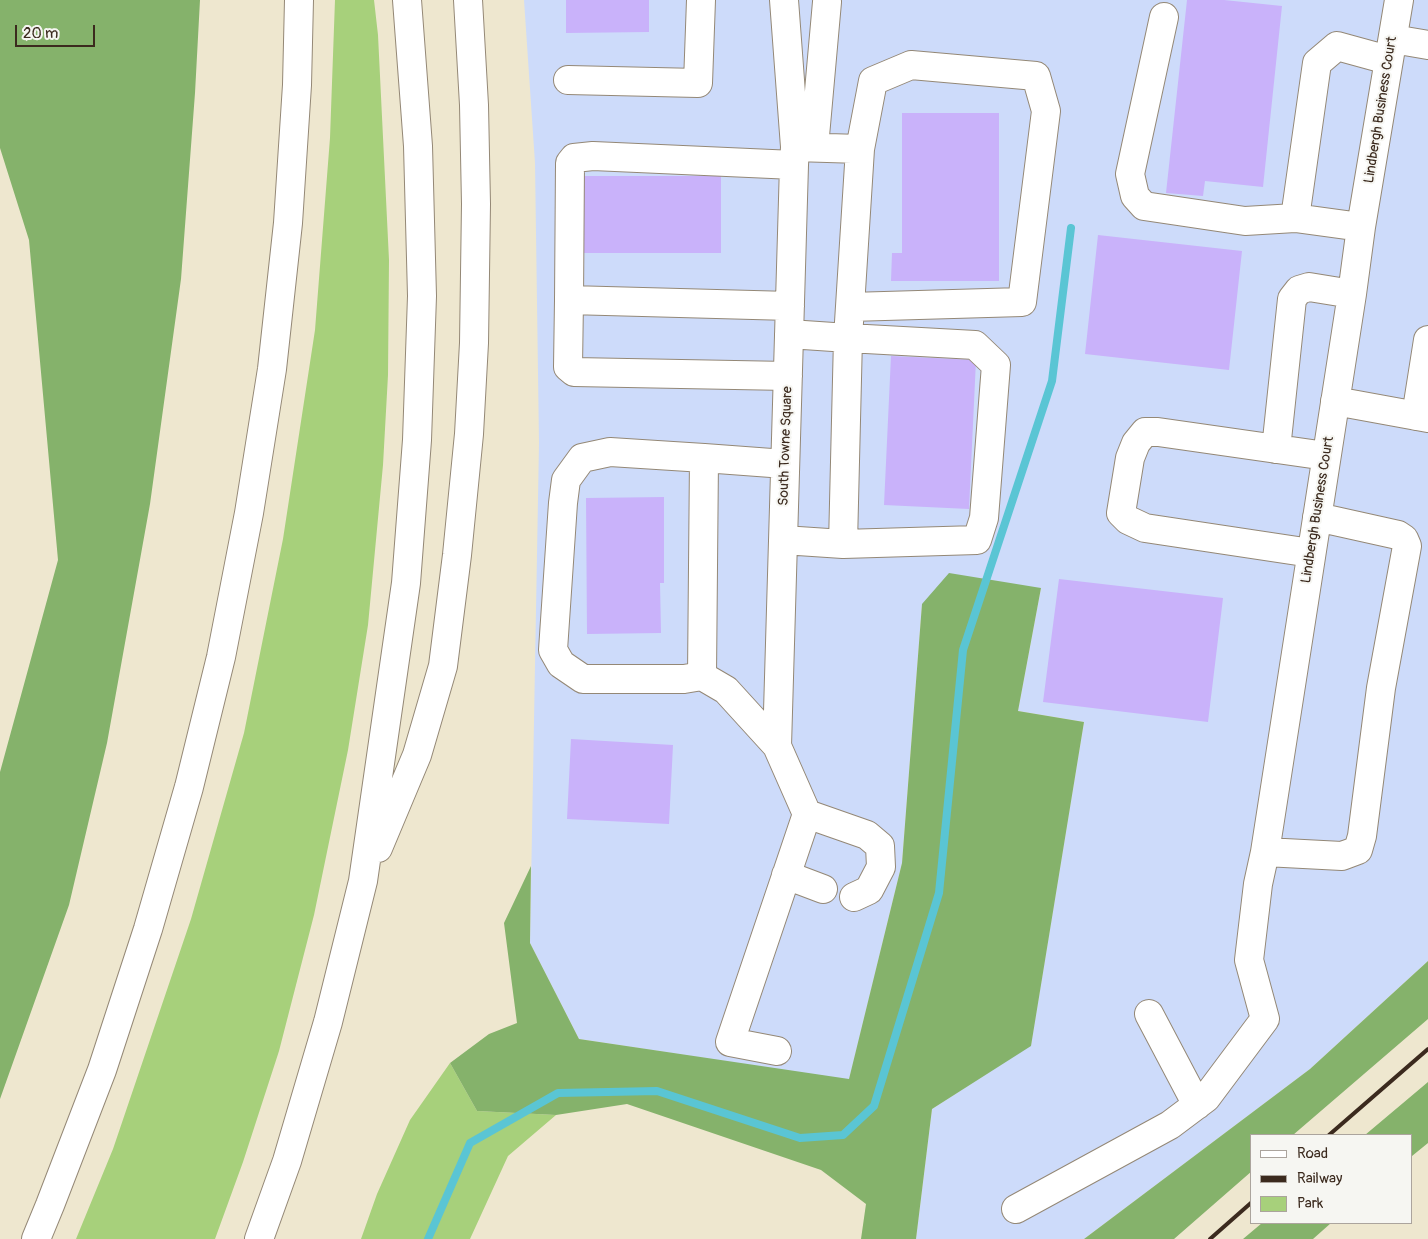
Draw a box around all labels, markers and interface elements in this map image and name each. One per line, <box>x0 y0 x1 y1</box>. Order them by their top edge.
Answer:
scale bar <box>18 15 98 47</box>
text: 20 m <box>23 24 58 43</box>
street label: Lindbergh Business Court <box>1361 35 1401 185</box>
street label: South Towne Square <box>776 386 796 506</box>
street label: Lindbergh Business Court <box>1298 435 1338 585</box>
legend <box>1250 1134 1413 1224</box>
text: Road <box>1297 1144 1328 1163</box>
text: Railway <box>1297 1169 1342 1188</box>
text: Park <box>1297 1194 1323 1213</box>

